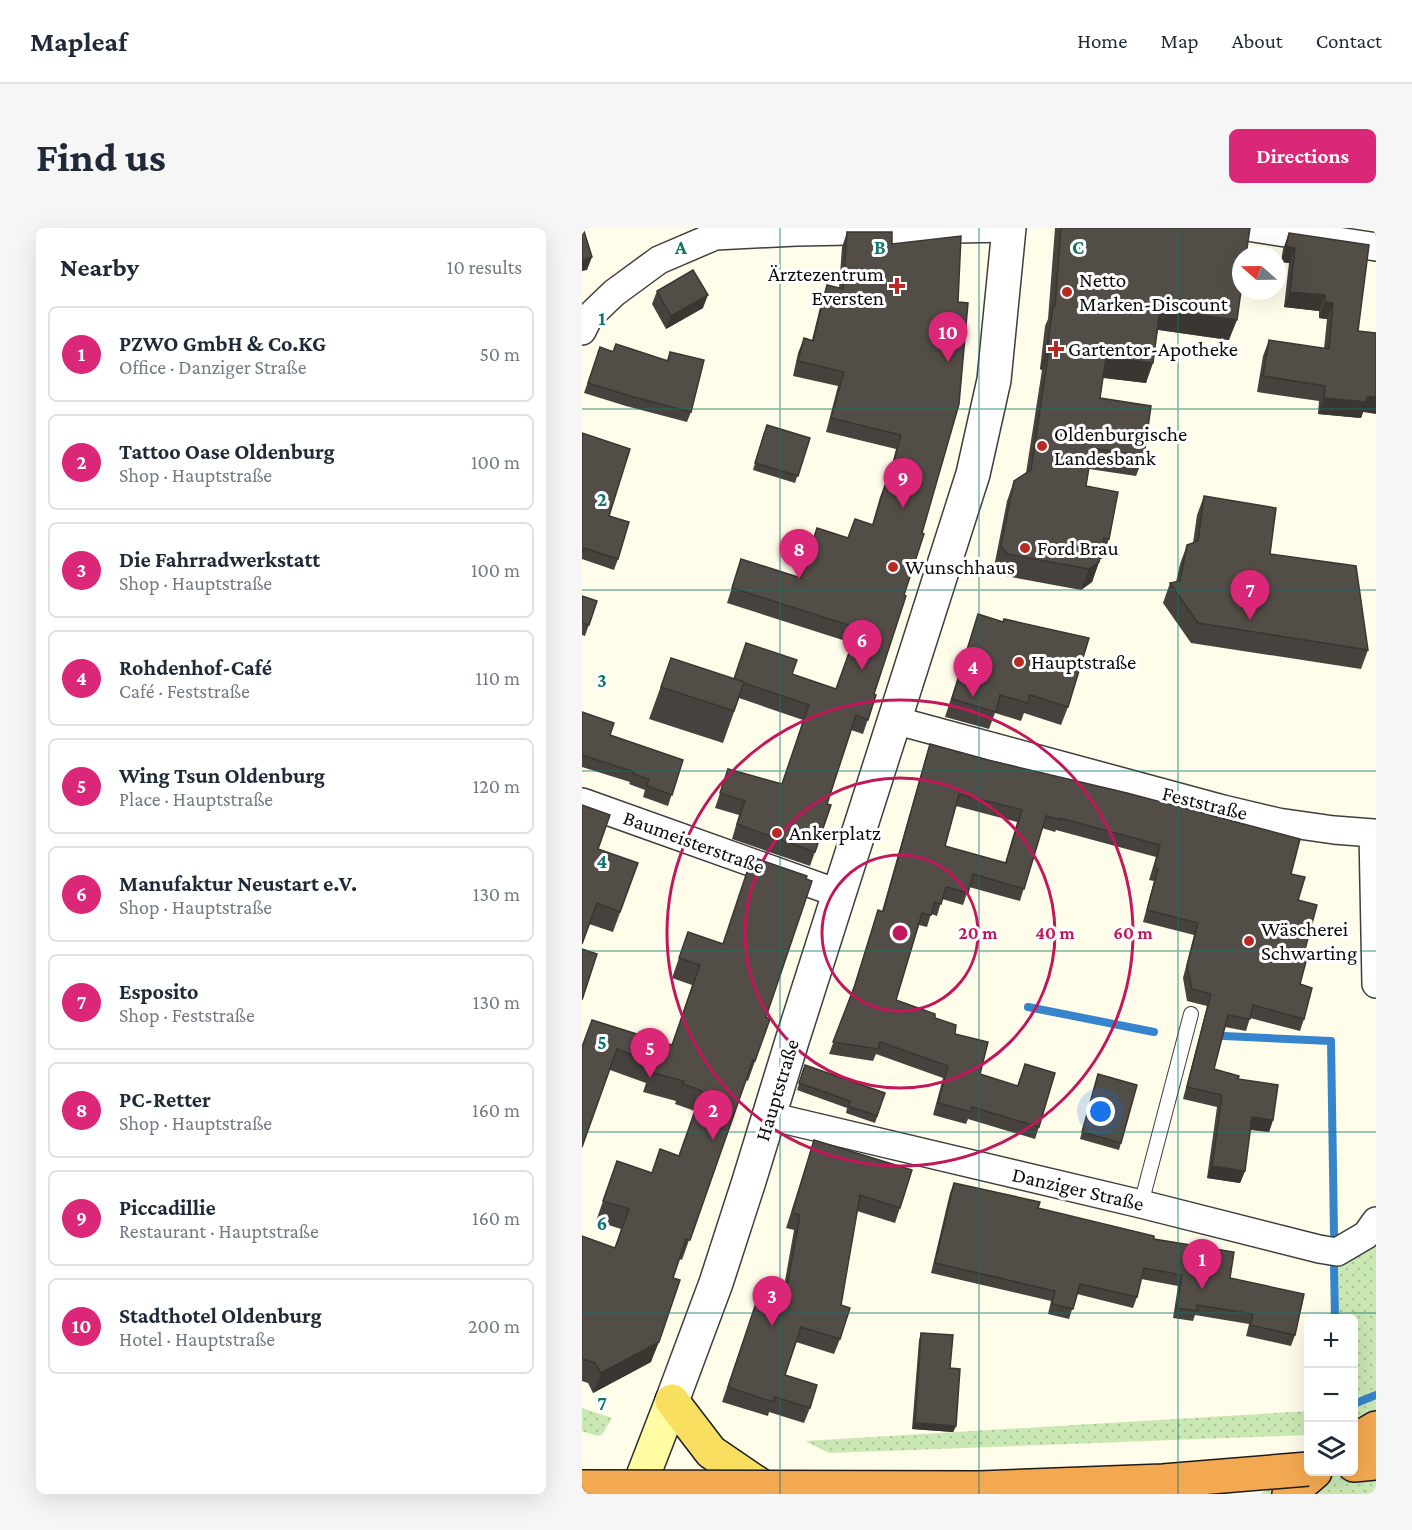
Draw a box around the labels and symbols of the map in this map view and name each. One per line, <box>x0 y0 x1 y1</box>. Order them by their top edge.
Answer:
text: A <box>674 236 688 258</box>
text: B <box>874 236 886 258</box>
text: C <box>1072 236 1084 258</box>
north arrow <box>1232 246 1286 300</box>
place label: Ärztezentrum Eversten <box>768 262 884 310</box>
place label: Netto Marken-Discount <box>1079 268 1229 316</box>
marker: Ärztezentrum Eversten <box>888 277 906 295</box>
marker: Netto Marken-Discount <box>1060 285 1074 299</box>
text: 1 <box>598 307 606 329</box>
pin: 10 <box>928 312 968 362</box>
place label: Gartentor-Apotheke <box>1068 337 1238 361</box>
marker: Gartentor-Apotheke <box>1049 342 1063 356</box>
place label: Oldenburgische Landesbank <box>1054 422 1187 470</box>
marker: Oldenburgische Landesbank <box>1035 439 1049 453</box>
pin: 9 <box>884 458 922 508</box>
text: 2 <box>597 488 607 510</box>
pin: 8 <box>780 530 818 579</box>
place label: Ford Brau <box>1037 536 1119 560</box>
marker: Ford Brau <box>1018 541 1032 555</box>
place label: Wunschhaus <box>905 555 1015 579</box>
marker: Wunschhaus <box>886 560 900 574</box>
pin: 7 <box>1230 570 1270 620</box>
pin: 6 <box>842 620 882 670</box>
pin: 4 <box>954 648 992 697</box>
place label: Hauptstraße <box>1031 650 1136 674</box>
marker: Hauptstraße <box>1012 655 1026 669</box>
text: 3 <box>597 669 607 691</box>
street label: Feststraße <box>1160 781 1250 825</box>
street label: Baumeisterstraße <box>620 805 768 879</box>
place label: Ankerplatz <box>789 821 881 845</box>
marker: Ankerplatz <box>770 826 784 840</box>
text: 4 <box>597 850 608 872</box>
place label: Wäscherei Schwarting <box>1261 917 1357 965</box>
centre of rings <box>890 923 910 943</box>
text: 20 m <box>959 923 998 943</box>
text: 40 m <box>1035 923 1075 943</box>
text: 60 m <box>1113 923 1153 943</box>
marker: Wäscherei Schwarting <box>1242 934 1256 948</box>
pin: 5 <box>630 1028 670 1078</box>
text: 5 <box>597 1031 607 1053</box>
street label: Hauptstraße <box>750 1036 804 1144</box>
pin: 2 <box>694 1090 732 1140</box>
your location <box>1086 1097 1115 1126</box>
street label: Danziger Straße <box>1010 1162 1146 1216</box>
text: 6 <box>597 1212 607 1234</box>
pin: 1 <box>1182 1240 1222 1289</box>
pin: 3 <box>752 1276 792 1326</box>
text: 7 <box>597 1392 607 1414</box>

